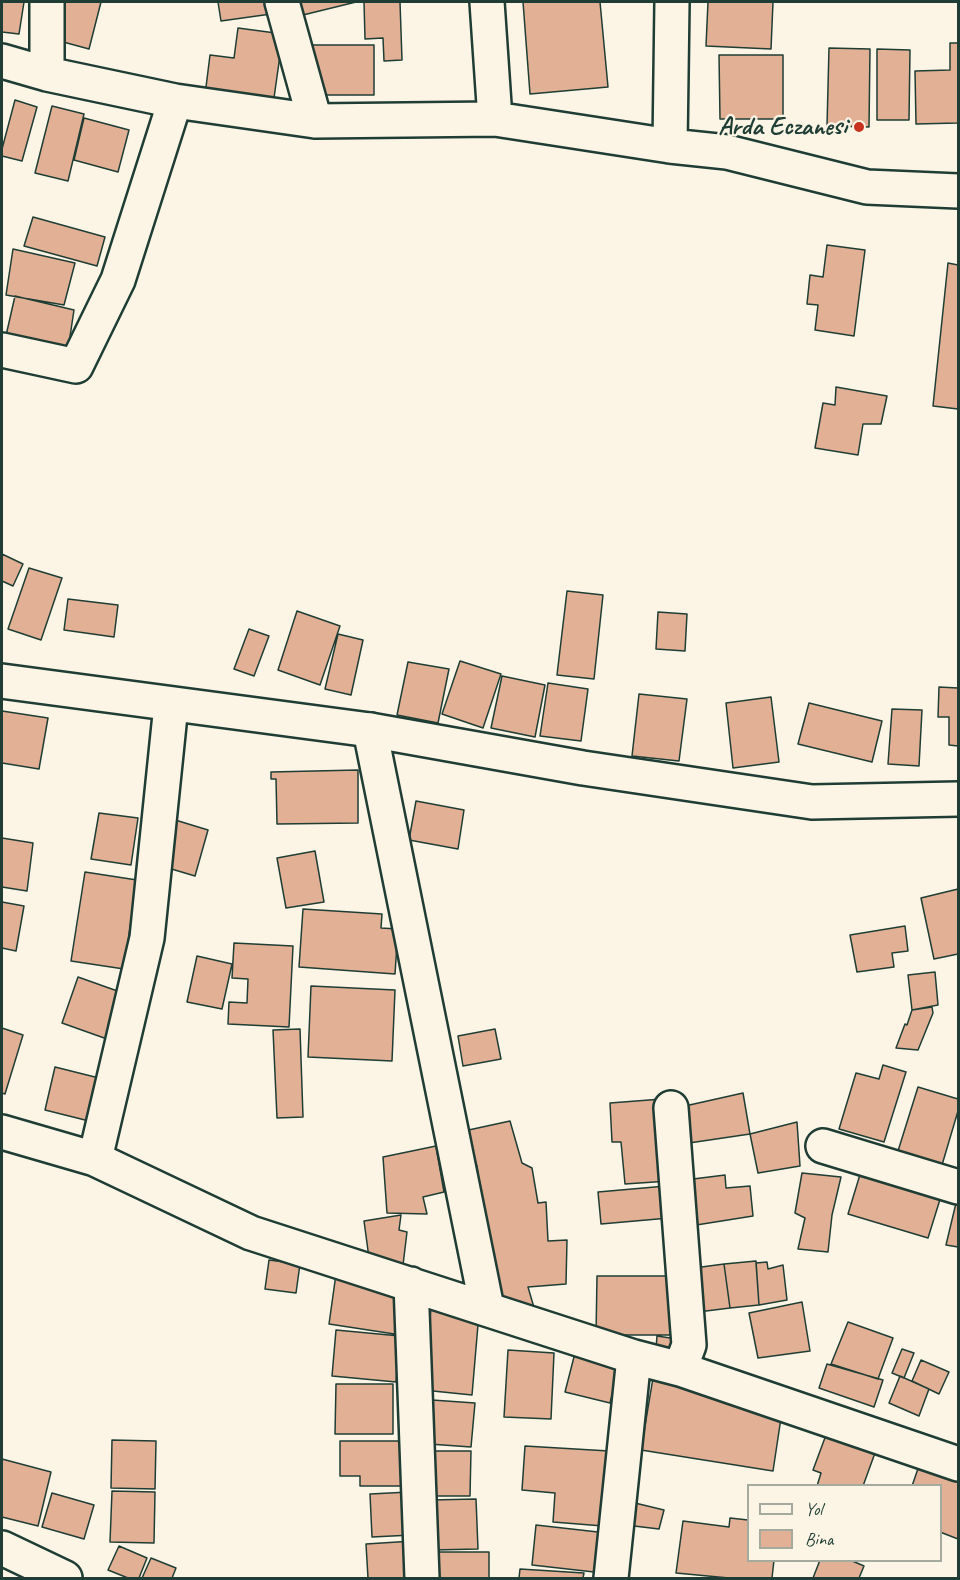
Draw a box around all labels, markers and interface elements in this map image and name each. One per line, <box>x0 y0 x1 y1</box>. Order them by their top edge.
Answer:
place label: Arda Eczanesi <box>718 111 847 143</box>
marker: Arda Eczanesi <box>852 120 866 134</box>
legend <box>747 1484 942 1562</box>
text: Yol <box>805 1498 822 1520</box>
text: Bina <box>805 1528 833 1550</box>

